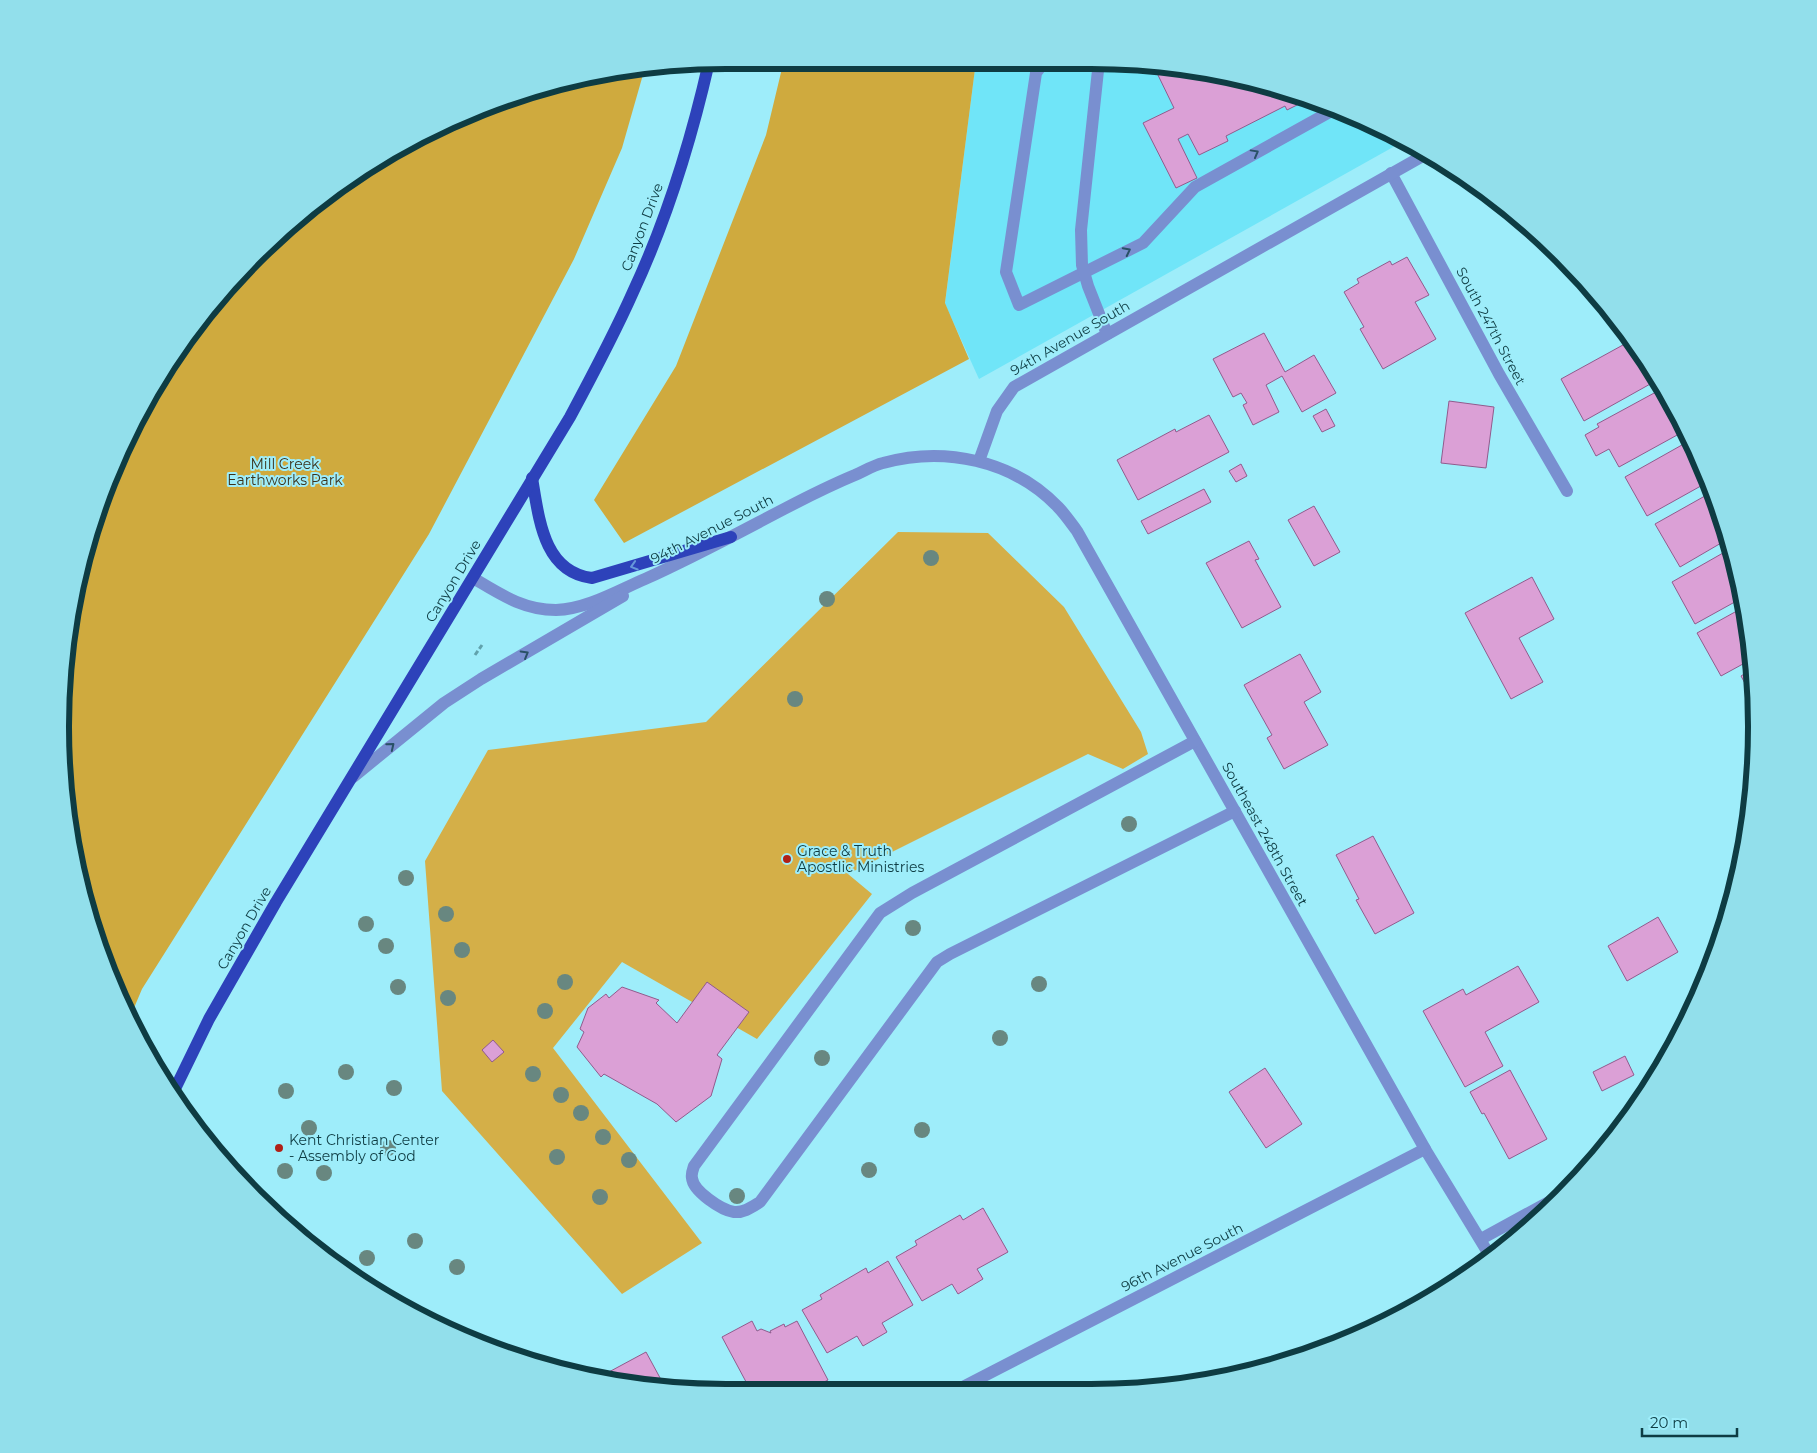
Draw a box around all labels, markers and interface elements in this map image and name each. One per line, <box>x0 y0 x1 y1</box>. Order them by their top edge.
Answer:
one-way arrow <box>1250 150 1259 160</box>
street label: Canyon Drive <box>617 180 667 274</box>
one-way arrow <box>1122 247 1131 257</box>
street label: South 247th Street <box>1452 264 1530 388</box>
street label: 94th Avenue South <box>1007 296 1133 380</box>
park label: Mill Creek Earthworks Park <box>227 455 343 489</box>
street label: 94th Avenue South <box>648 490 776 568</box>
street label: Canyon Drive <box>421 536 485 626</box>
one-way arrow <box>630 560 639 570</box>
one-way arrow <box>519 650 528 660</box>
one-way arrow <box>385 743 394 752</box>
street label: Southeast 248th Street <box>1218 759 1312 909</box>
place label: Grace & Truth Apostlic Ministries <box>797 842 925 876</box>
marker: Grace & Truth Apostlic Ministries <box>781 853 793 865</box>
street label: Canyon Drive <box>213 883 275 973</box>
place label: Kent Christian Center - Assembly of God <box>289 1131 440 1165</box>
marker: Kent Christian Center - Assembly of God <box>273 1142 285 1154</box>
street label: 96th Avenue South <box>1118 1218 1246 1296</box>
scale bar <box>1642 1406 1737 1438</box>
text: 20 m <box>1650 1413 1688 1432</box>

